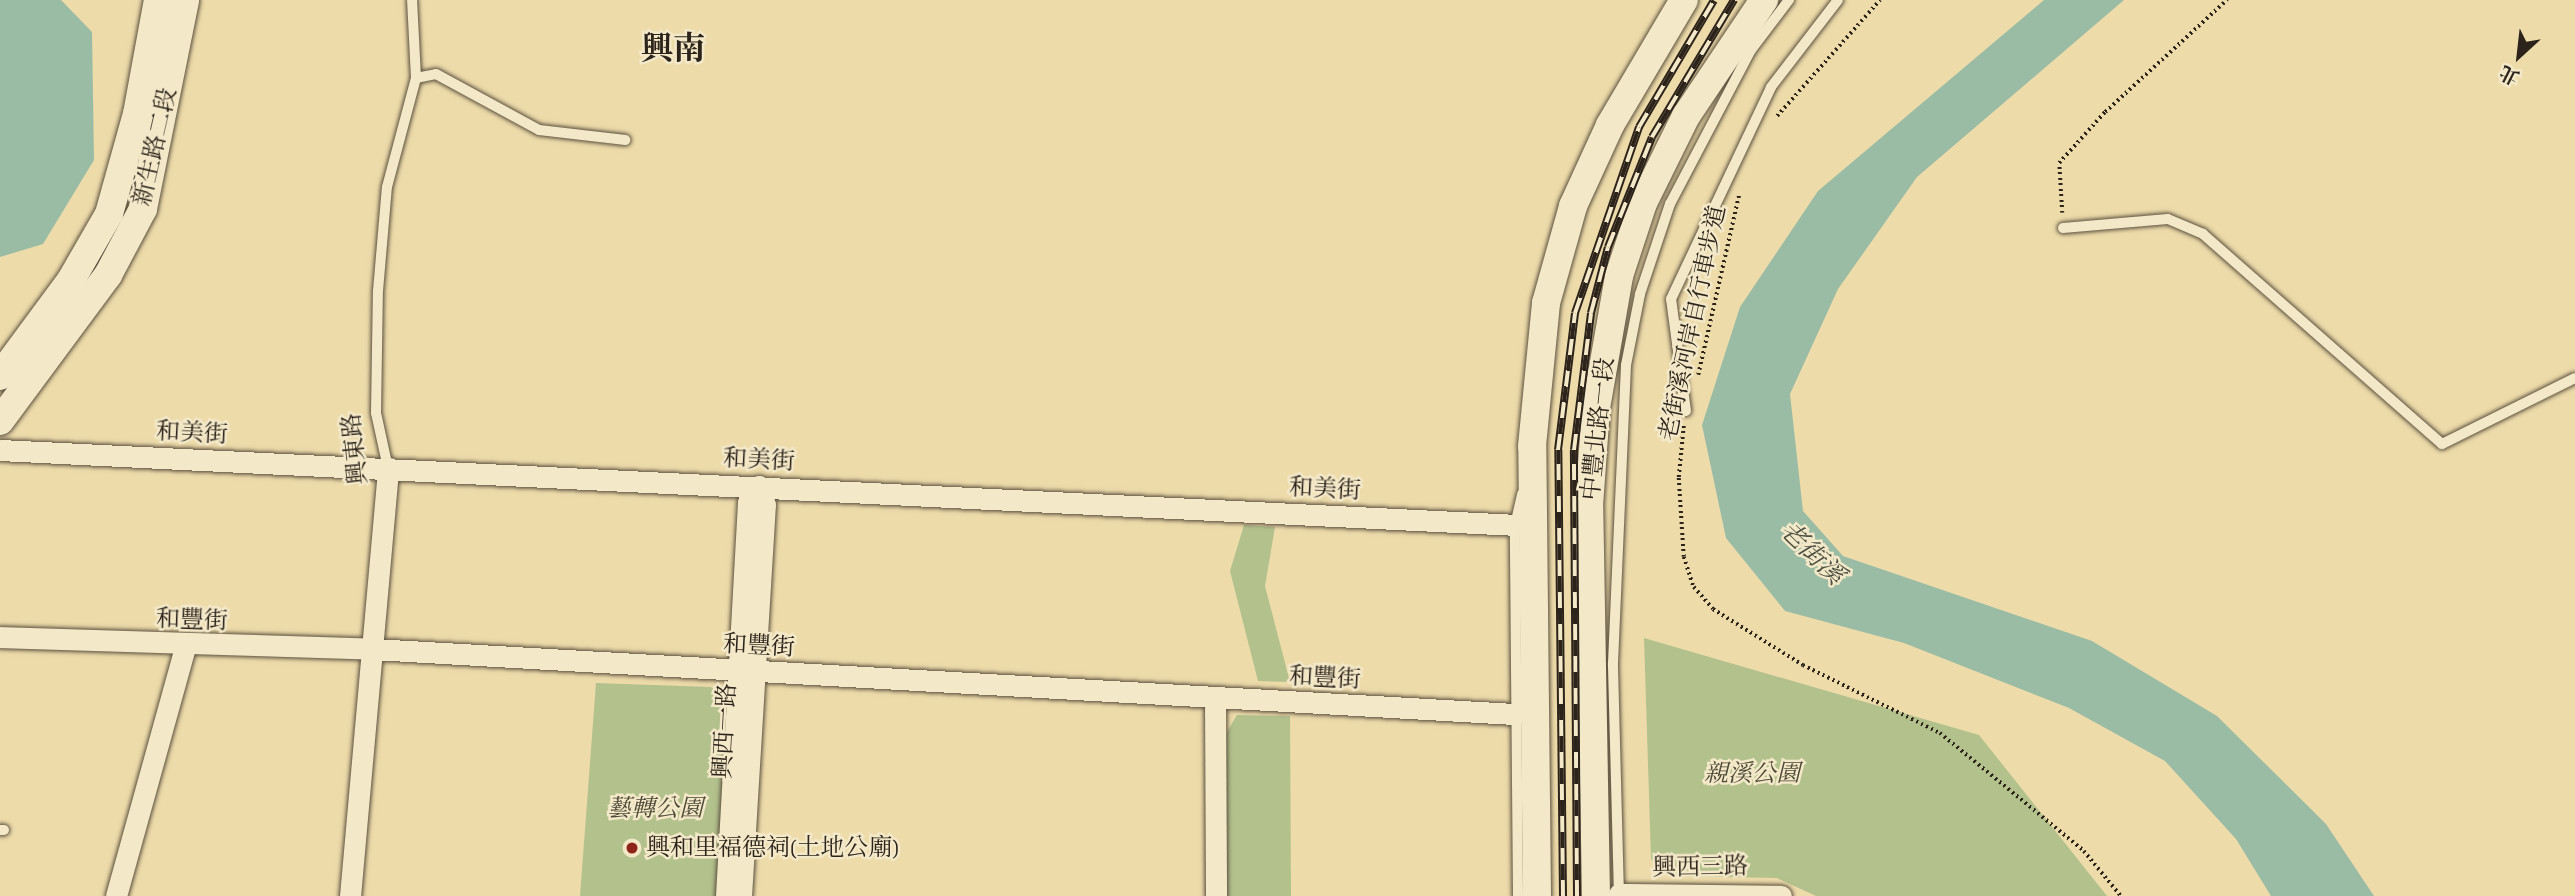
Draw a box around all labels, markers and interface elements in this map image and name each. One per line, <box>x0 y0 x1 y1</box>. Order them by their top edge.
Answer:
north arrow <box>2484 21 2554 91</box>
district label: 興南 <box>641 29 705 67</box>
text: 北 <box>2495 59 2524 91</box>
street label: 新生路二段 <box>127 85 183 209</box>
street label: 老街溪河岸自行車步道 <box>1654 203 1732 443</box>
street label: 中豐北路一段 <box>1576 356 1620 502</box>
street label: 興東路 <box>337 412 373 486</box>
street label: 和美街 <box>155 417 229 449</box>
street label: 和美街 <box>722 444 796 476</box>
street label: 和美街 <box>1288 473 1362 505</box>
water label: 老街溪 <box>1773 515 1851 591</box>
street label: 和豐街 <box>156 604 228 636</box>
street label: 和豐街 <box>722 630 796 662</box>
street label: 和豐街 <box>1288 662 1362 694</box>
street label: 興西一路 <box>708 682 742 780</box>
park label: 親溪公園 <box>1704 760 1800 788</box>
park label: 藝轉公園 <box>607 795 703 823</box>
place label: 興和里福德祠(土地公廟) <box>646 834 899 862</box>
marker: 興和里福德祠(土地公廟) <box>624 840 640 856</box>
street label: 興西三路 <box>1652 852 1748 882</box>

